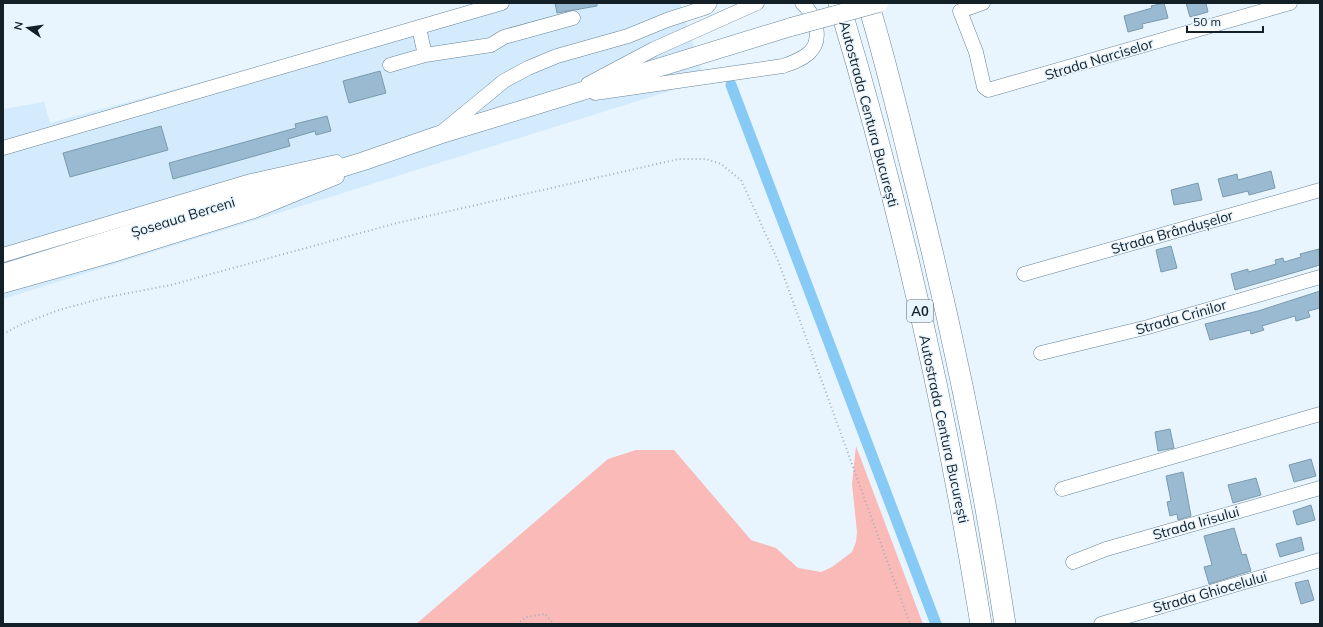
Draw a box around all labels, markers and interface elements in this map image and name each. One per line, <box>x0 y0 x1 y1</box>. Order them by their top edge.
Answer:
north arrow <box>8 8 48 48</box>
scale bar <box>1187 8 1263 34</box>
text: 50 m <box>1193 14 1221 29</box>
street label: Autostrada Centura București <box>835 19 903 209</box>
text: N <box>11 20 26 31</box>
street label: Strada Narciselor <box>1043 34 1156 84</box>
street label: Șoseaua Berceni <box>129 193 237 241</box>
street label: Strada Brândușelor <box>1109 206 1236 258</box>
street label: Strada Crinilor <box>1134 295 1229 339</box>
road number: A0 <box>907 300 933 322</box>
street label: Autostrada Centura București <box>915 333 973 525</box>
street label: Strada Irisului <box>1151 502 1241 544</box>
street label: Strada Ghiocelului <box>1151 567 1269 617</box>

